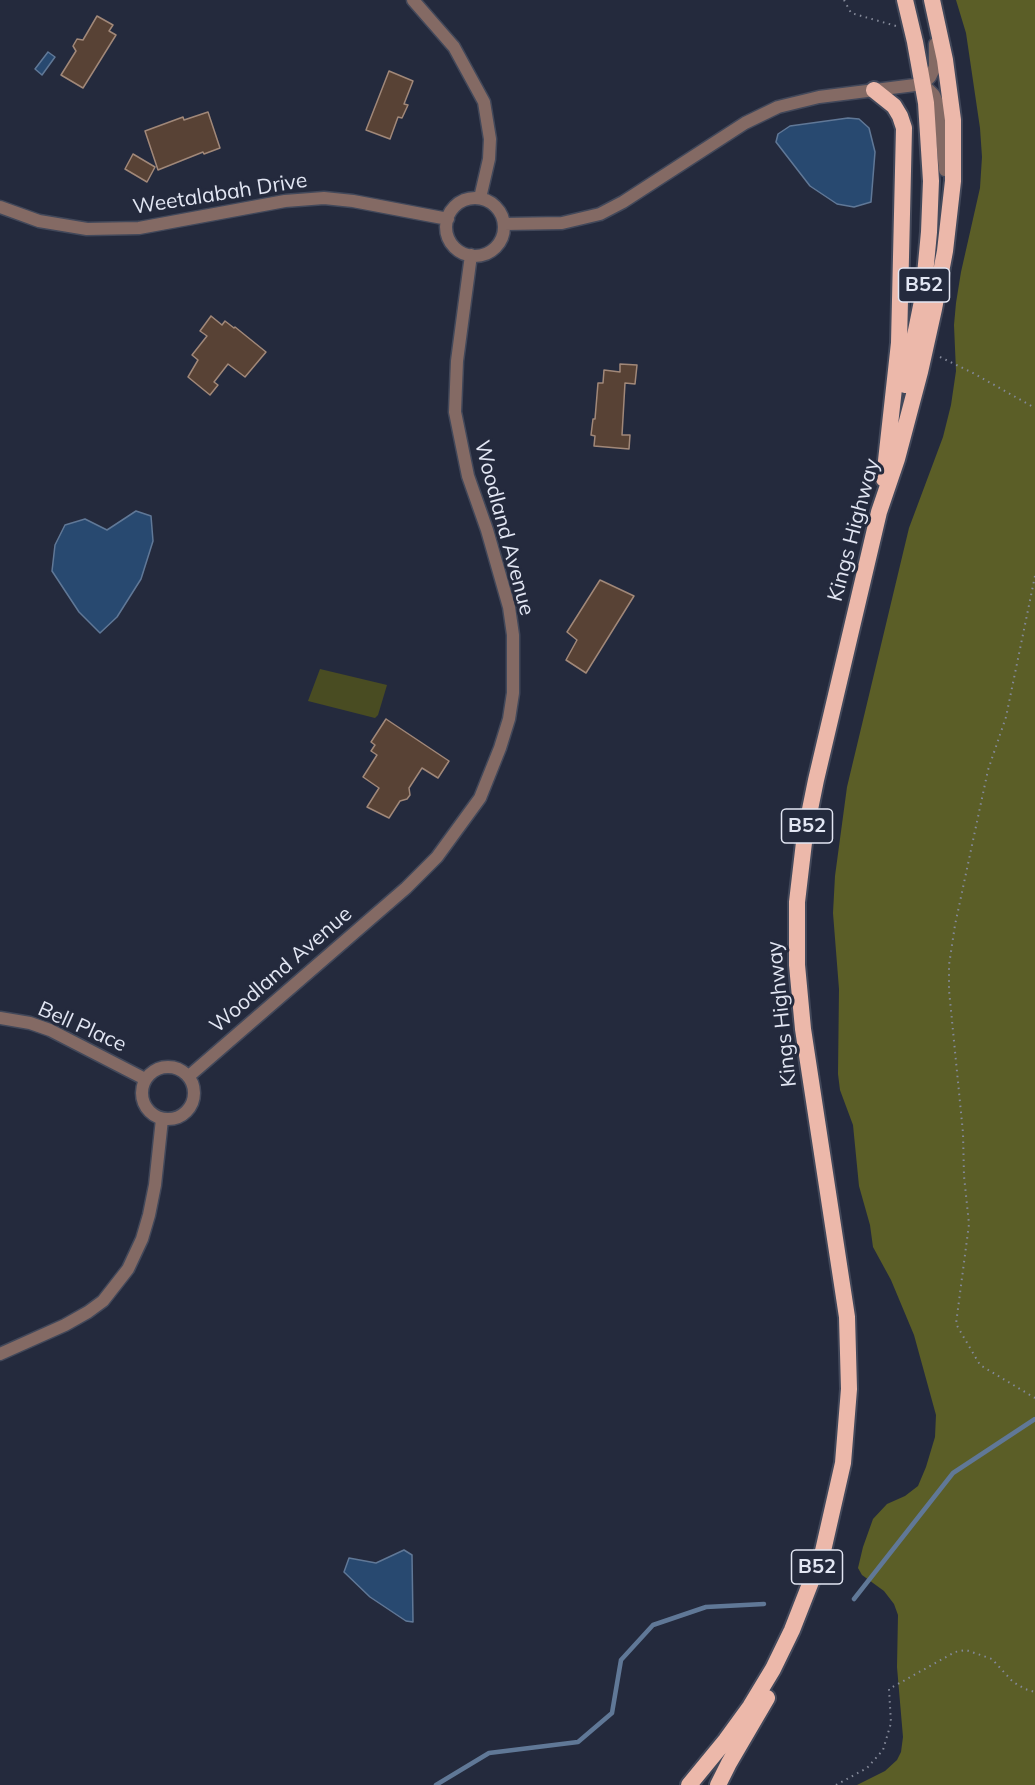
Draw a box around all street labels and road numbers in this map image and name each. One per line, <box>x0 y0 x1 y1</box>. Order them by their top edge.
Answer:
street label: Weetalabah Drive <box>131 168 309 220</box>
road number: B52 <box>898 268 950 302</box>
street label: Woodland Avenue <box>469 438 539 618</box>
street label: Kings Highway <box>823 456 885 604</box>
road number: B52 <box>782 809 832 843</box>
street label: Woodland Avenue <box>205 902 357 1038</box>
street label: Kings Highway <box>762 940 802 1088</box>
street label: Bell Place <box>34 996 130 1058</box>
road number: B52 <box>792 1550 842 1584</box>

